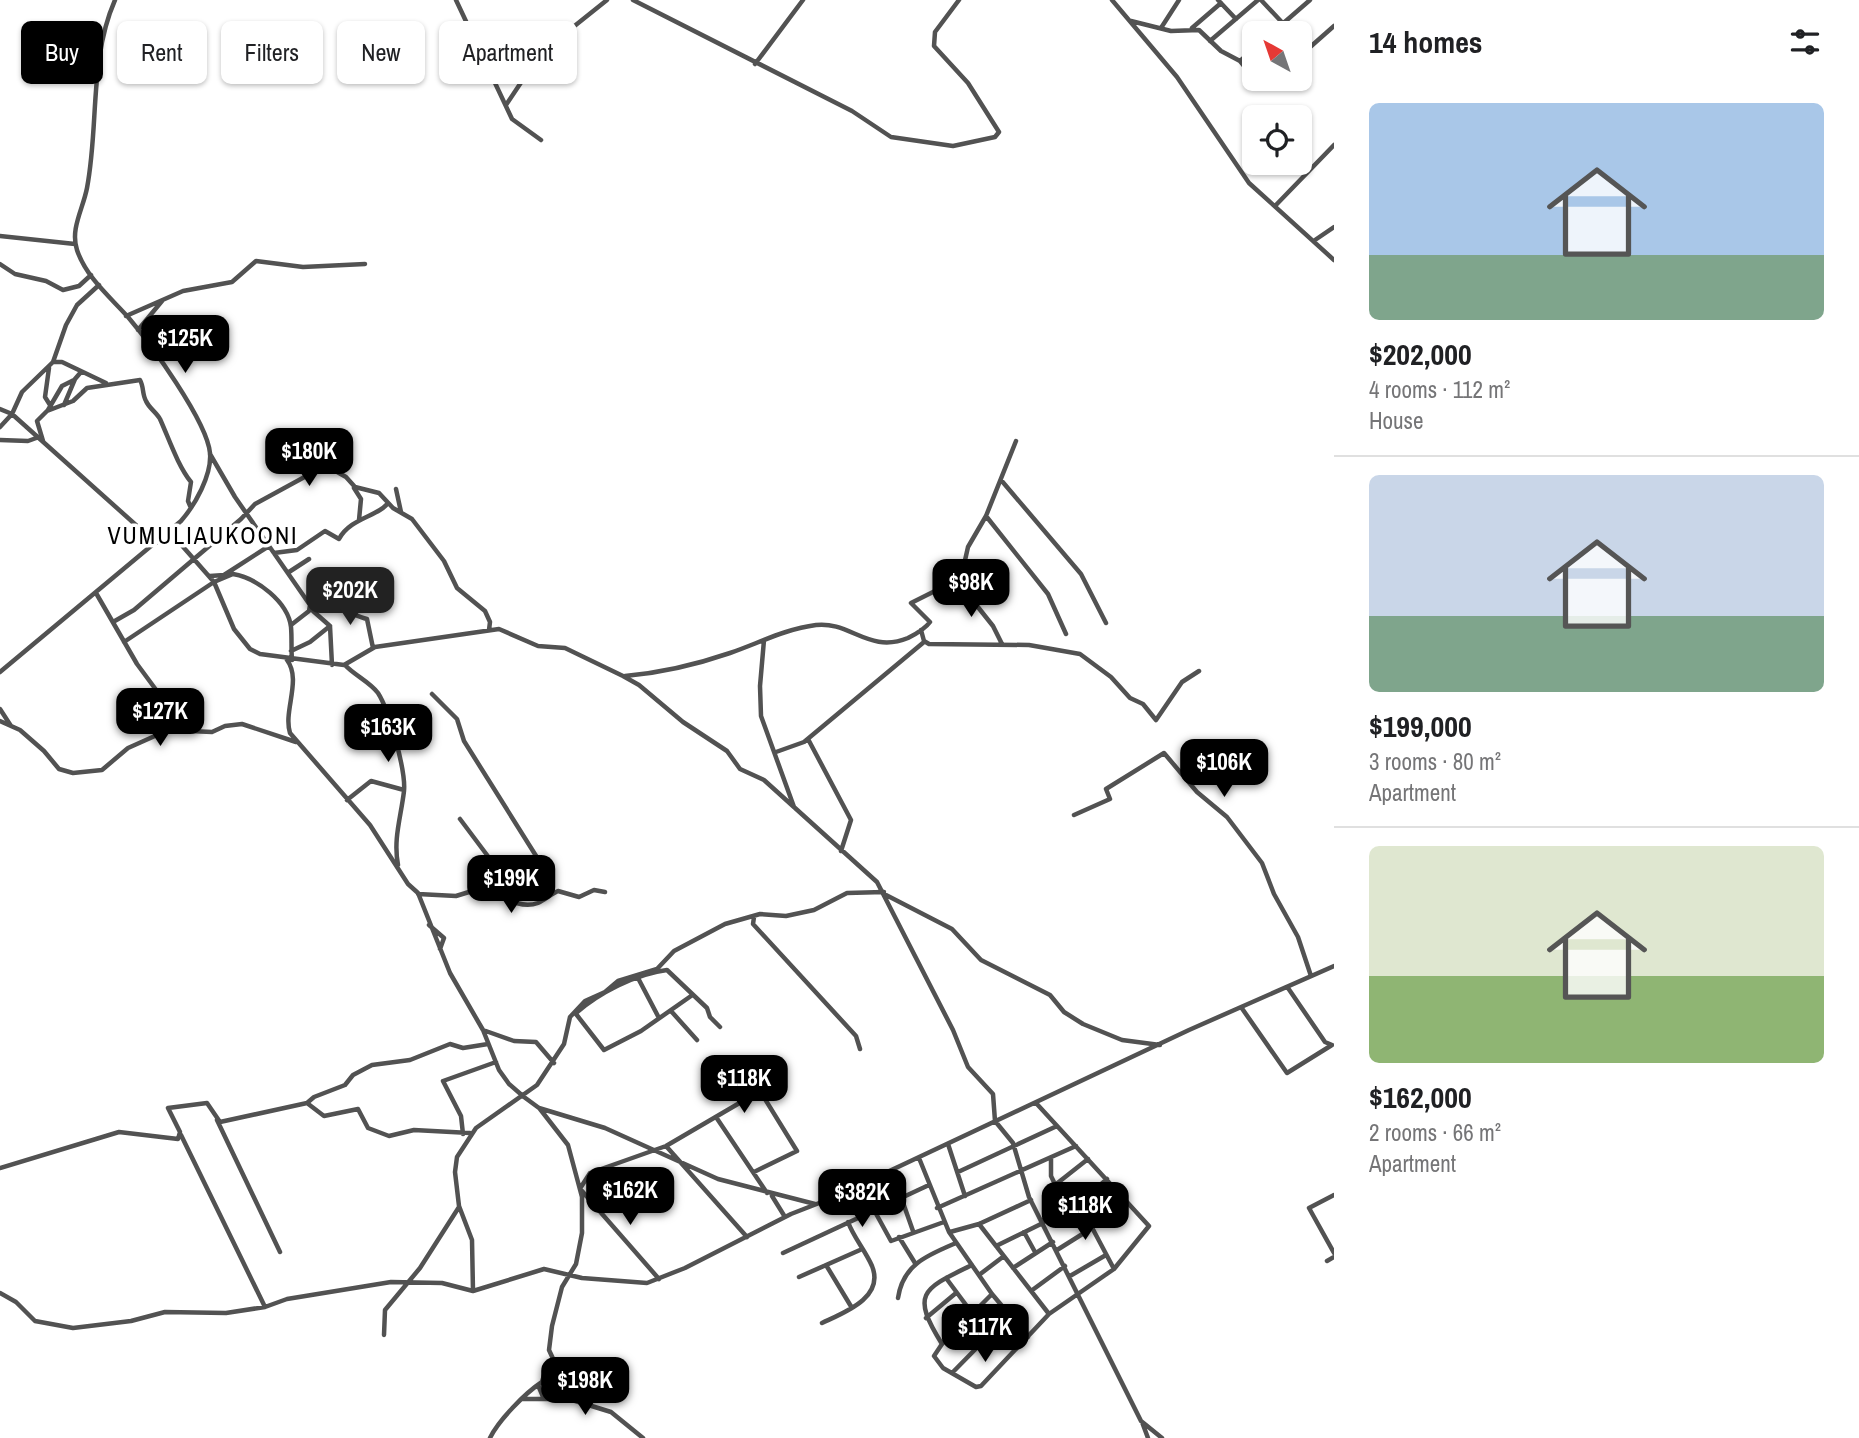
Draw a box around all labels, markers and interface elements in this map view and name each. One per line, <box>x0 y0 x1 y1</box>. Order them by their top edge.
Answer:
chip: Buy <box>21 21 103 84</box>
chip: Rent <box>117 21 207 84</box>
chip: Filters <box>221 21 323 84</box>
chip: New <box>337 21 425 84</box>
chip: Apartment <box>439 21 577 84</box>
north arrow <box>1242 21 1312 91</box>
map controls <box>1242 21 1312 175</box>
text: 14 homes <box>1369 22 1483 62</box>
icon: filters <box>1786 23 1824 61</box>
button: locate <box>1242 105 1312 175</box>
icon: home <box>1534 149 1660 275</box>
pin: $125K <box>136 316 234 375</box>
text: $125K <box>157 322 213 353</box>
text: $202,000 <box>1369 334 1472 374</box>
text: 4 rooms · 112 m² <box>1369 374 1510 405</box>
text: House <box>1369 405 1424 436</box>
pin: $180K <box>260 428 358 488</box>
text: $180K <box>281 435 337 466</box>
district label: VUMULIAUKOONI <box>107 519 299 551</box>
icon: home <box>1534 521 1660 647</box>
pin: $98K <box>930 560 1012 619</box>
text: $98K <box>948 566 994 597</box>
pin: $202K <box>301 568 399 627</box>
text: $202K <box>322 574 378 605</box>
pin: $127K <box>111 688 209 748</box>
text: $127K <box>132 695 188 726</box>
pin: $163K <box>339 704 437 764</box>
text: $199,000 <box>1369 706 1472 746</box>
text: $163K <box>360 711 416 742</box>
pin: $106K <box>1175 740 1273 799</box>
text: $106K <box>1196 746 1252 777</box>
text: 3 rooms · 80 m² <box>1369 746 1501 777</box>
text: Apartment <box>1369 777 1456 808</box>
pin: $199K <box>462 856 560 915</box>
text: $199K <box>483 862 539 893</box>
icon: home <box>1534 892 1660 1018</box>
pin: $118K <box>695 1056 793 1115</box>
text: $118K <box>717 1062 771 1093</box>
text: $162,000 <box>1369 1077 1472 1117</box>
text: 2 rooms · 66 m² <box>1369 1117 1501 1148</box>
text: Apartment <box>1369 1148 1456 1179</box>
pin: $162K <box>581 1168 679 1227</box>
pin: $382K <box>813 1170 911 1229</box>
text: $162K <box>602 1174 658 1205</box>
text: $382K <box>834 1176 890 1207</box>
pin: $118K <box>1036 1182 1134 1242</box>
text: $118K <box>1058 1189 1112 1220</box>
pin: $117K <box>936 1304 1034 1364</box>
text: $117K <box>958 1311 1012 1342</box>
pin: $198K <box>536 1358 634 1417</box>
text: $198K <box>557 1364 613 1395</box>

